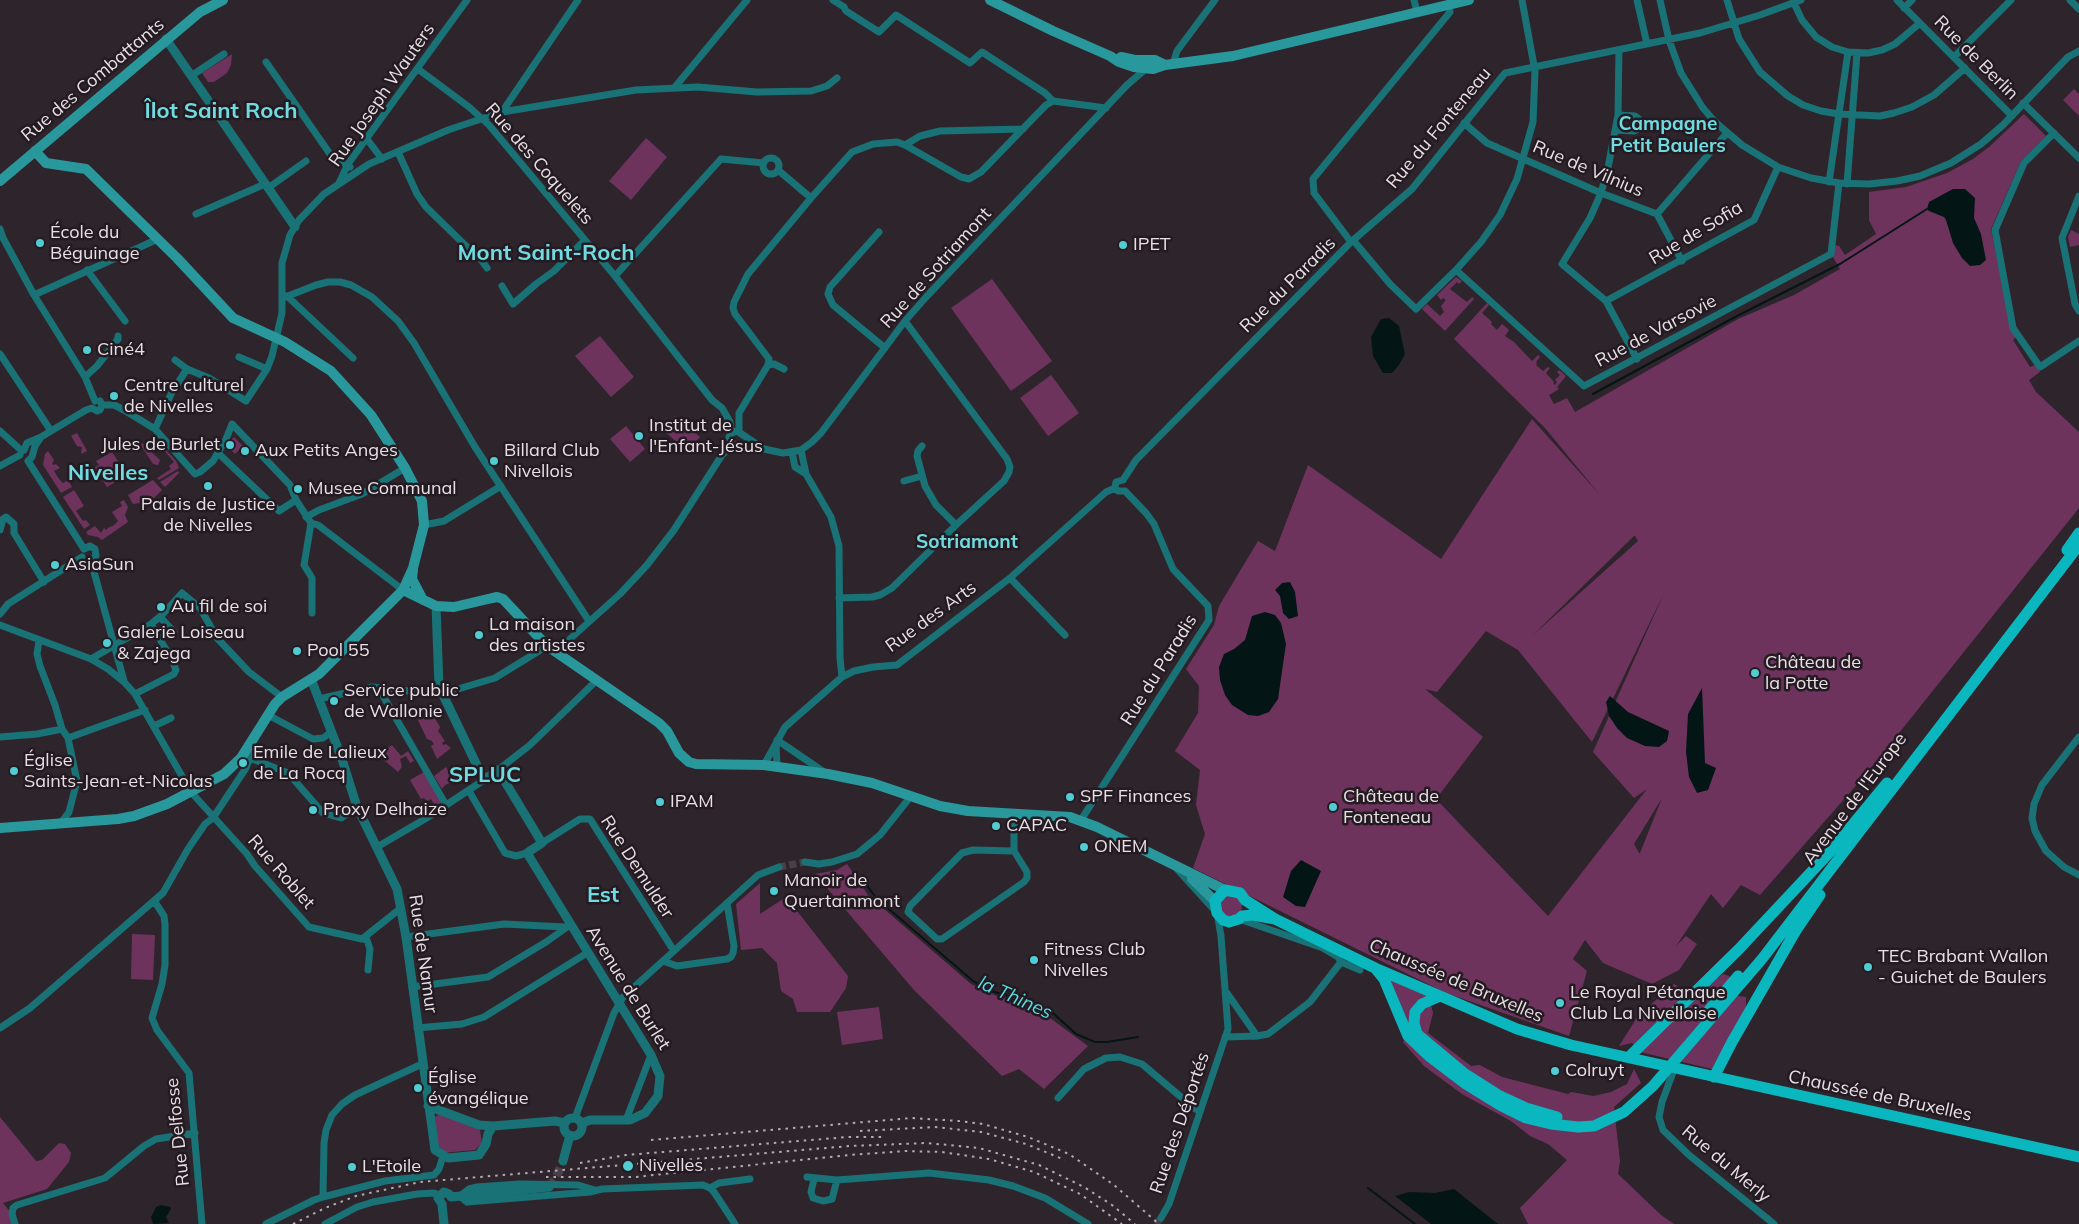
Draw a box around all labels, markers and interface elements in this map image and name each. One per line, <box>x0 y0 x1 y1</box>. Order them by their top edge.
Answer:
street label: Rue de Berlin <box>1929 11 2023 105</box>
street label: Rue des Combattants <box>17 14 169 146</box>
street label: Rue Joseph Wauters <box>324 19 440 171</box>
street label: Rue du Fonteneau <box>1382 63 1496 193</box>
district label: Îlot Saint Roch <box>144 98 298 124</box>
street label: Rue des Coquelets <box>480 99 598 229</box>
district label: Campagne Petit Baulers <box>1610 113 1726 157</box>
street label: Rue de Vilnius <box>1530 136 1646 202</box>
street label: Rue de Sofia <box>1645 197 1747 269</box>
street label: Rue de Sotriamont <box>876 203 996 333</box>
place label: École du Béguinage <box>50 222 140 264</box>
street label: Rue du Paradis <box>1236 233 1340 337</box>
place label: IPET <box>1133 234 1171 256</box>
marker: École du Béguinage <box>34 237 46 249</box>
marker: IPET <box>1117 239 1129 251</box>
district label: Mont Saint-Roch <box>457 240 635 266</box>
street label: Rue de Varsovie <box>1592 290 1720 372</box>
place label: Ciné4 <box>97 339 145 361</box>
marker: Ciné4 <box>81 344 93 356</box>
place label: Centre culturel de Nivelles <box>124 375 244 418</box>
marker: Centre culturel de Nivelles <box>108 390 120 402</box>
place label: Institut de l'Enfant-Jésus <box>649 415 763 458</box>
marker: Institut de l'Enfant-Jésus <box>633 430 645 442</box>
place label: Jules de Burlet <box>101 434 220 456</box>
marker: Jules de Burlet <box>224 439 236 451</box>
place label: Aux Petits Anges <box>255 440 398 462</box>
place label: Billard Club Nivellois <box>504 440 600 482</box>
marker: Aux Petits Anges <box>239 445 251 457</box>
marker: Billard Club Nivellois <box>488 455 500 467</box>
district label: Nivelles <box>68 460 148 486</box>
place label: Musee Communal <box>308 478 457 500</box>
marker: Palais de Justice de Nivelles <box>202 480 214 492</box>
marker: Musee Communal <box>292 483 304 495</box>
place label: Palais de Justice de Nivelles <box>141 494 275 536</box>
district label: Sotriamont <box>916 531 1018 553</box>
place label: AsiaSun <box>65 554 134 576</box>
marker: AsiaSun <box>49 559 61 571</box>
street label: Rue des Arts <box>881 577 981 657</box>
place label: Au fil de soi <box>171 596 267 618</box>
marker: Au fil de soi <box>155 601 167 613</box>
street label: Rue du Paradis <box>1116 611 1202 729</box>
place label: La maison des artistes <box>489 614 585 656</box>
place label: Galerie Loiseau & Zajega <box>117 622 245 664</box>
marker: La maison des artistes <box>473 629 485 641</box>
marker: Galerie Loiseau & Zajega <box>101 637 113 649</box>
place label: Pool 55 <box>307 640 369 662</box>
marker: Pool 55 <box>291 645 303 657</box>
place label: Château de la Potte <box>1765 652 1861 694</box>
marker: Château de la Potte <box>1749 667 1761 679</box>
place label: Service public de Wallonie <box>344 680 459 722</box>
marker: Service public de Wallonie <box>328 695 340 707</box>
street label: Avenue de l'Europe <box>1798 729 1912 869</box>
place label: Emile de Lalieux de La Rocq <box>253 742 387 784</box>
place label: Église Saints-Jean-et-Nicolas <box>24 750 213 792</box>
marker: Emile de Lalieux de La Rocq <box>237 757 249 769</box>
district label: SPLUC <box>449 762 521 788</box>
marker: Église Saints-Jean-et-Nicolas <box>8 765 20 777</box>
place label: SPF Finances <box>1080 786 1191 808</box>
place label: Château de Fonteneau <box>1343 786 1439 829</box>
place label: IPAM <box>670 791 714 813</box>
marker: SPF Finances <box>1064 791 1076 803</box>
marker: IPAM <box>654 796 666 808</box>
place label: Proxy Delhaize <box>323 799 447 821</box>
marker: Château de Fonteneau <box>1327 801 1339 813</box>
marker: Proxy Delhaize <box>307 804 319 816</box>
street label: Rue Demulder <box>596 812 678 922</box>
place label: CAPAC <box>1006 815 1067 837</box>
marker: CAPAC <box>990 820 1002 832</box>
street label: Rue Roblet <box>243 831 319 913</box>
place label: ONEM <box>1094 836 1147 858</box>
marker: ONEM <box>1078 841 1090 853</box>
place label: Manoir de Quertainmont <box>784 870 900 912</box>
district label: Est <box>587 882 619 908</box>
marker: Manoir de Quertainmont <box>768 885 780 897</box>
street label: Rue de Namur <box>404 893 442 1015</box>
street label: Avenue de Burlet <box>581 922 675 1054</box>
street label: Chaussée de Bruxelles <box>1366 934 1546 1028</box>
place label: Fitness Club Nivelles <box>1044 939 1145 982</box>
place label: TEC Brabant Wallon - Guichet de Baulers <box>1878 946 2048 989</box>
marker: Fitness Club Nivelles <box>1028 954 1040 966</box>
marker: TEC Brabant Wallon - Guichet de Baulers <box>1862 961 1874 973</box>
water label: la Thines <box>974 972 1056 1024</box>
place label: Le Royal Pétanque Club La Nivelloise <box>1570 982 1725 1024</box>
marker: Le Royal Pétanque Club La Nivelloise <box>1554 997 1566 1009</box>
street label: Rue des Déportés <box>1146 1050 1214 1196</box>
place label: Colruyt <box>1565 1060 1624 1082</box>
marker: Colruyt <box>1549 1065 1561 1077</box>
street label: Chaussée de Bruxelles <box>1786 1066 1974 1126</box>
place label: Église évangélique <box>428 1067 529 1110</box>
street label: Rue Delfosse <box>162 1077 194 1187</box>
marker: Église évangélique <box>412 1082 424 1094</box>
street label: Rue du Merly <box>1677 1121 1775 1207</box>
place label: Nivelles <box>639 1155 703 1177</box>
place label: L'Etoile <box>362 1156 421 1178</box>
marker: Nivelles <box>621 1159 635 1173</box>
marker: L'Etoile <box>346 1161 358 1173</box>

